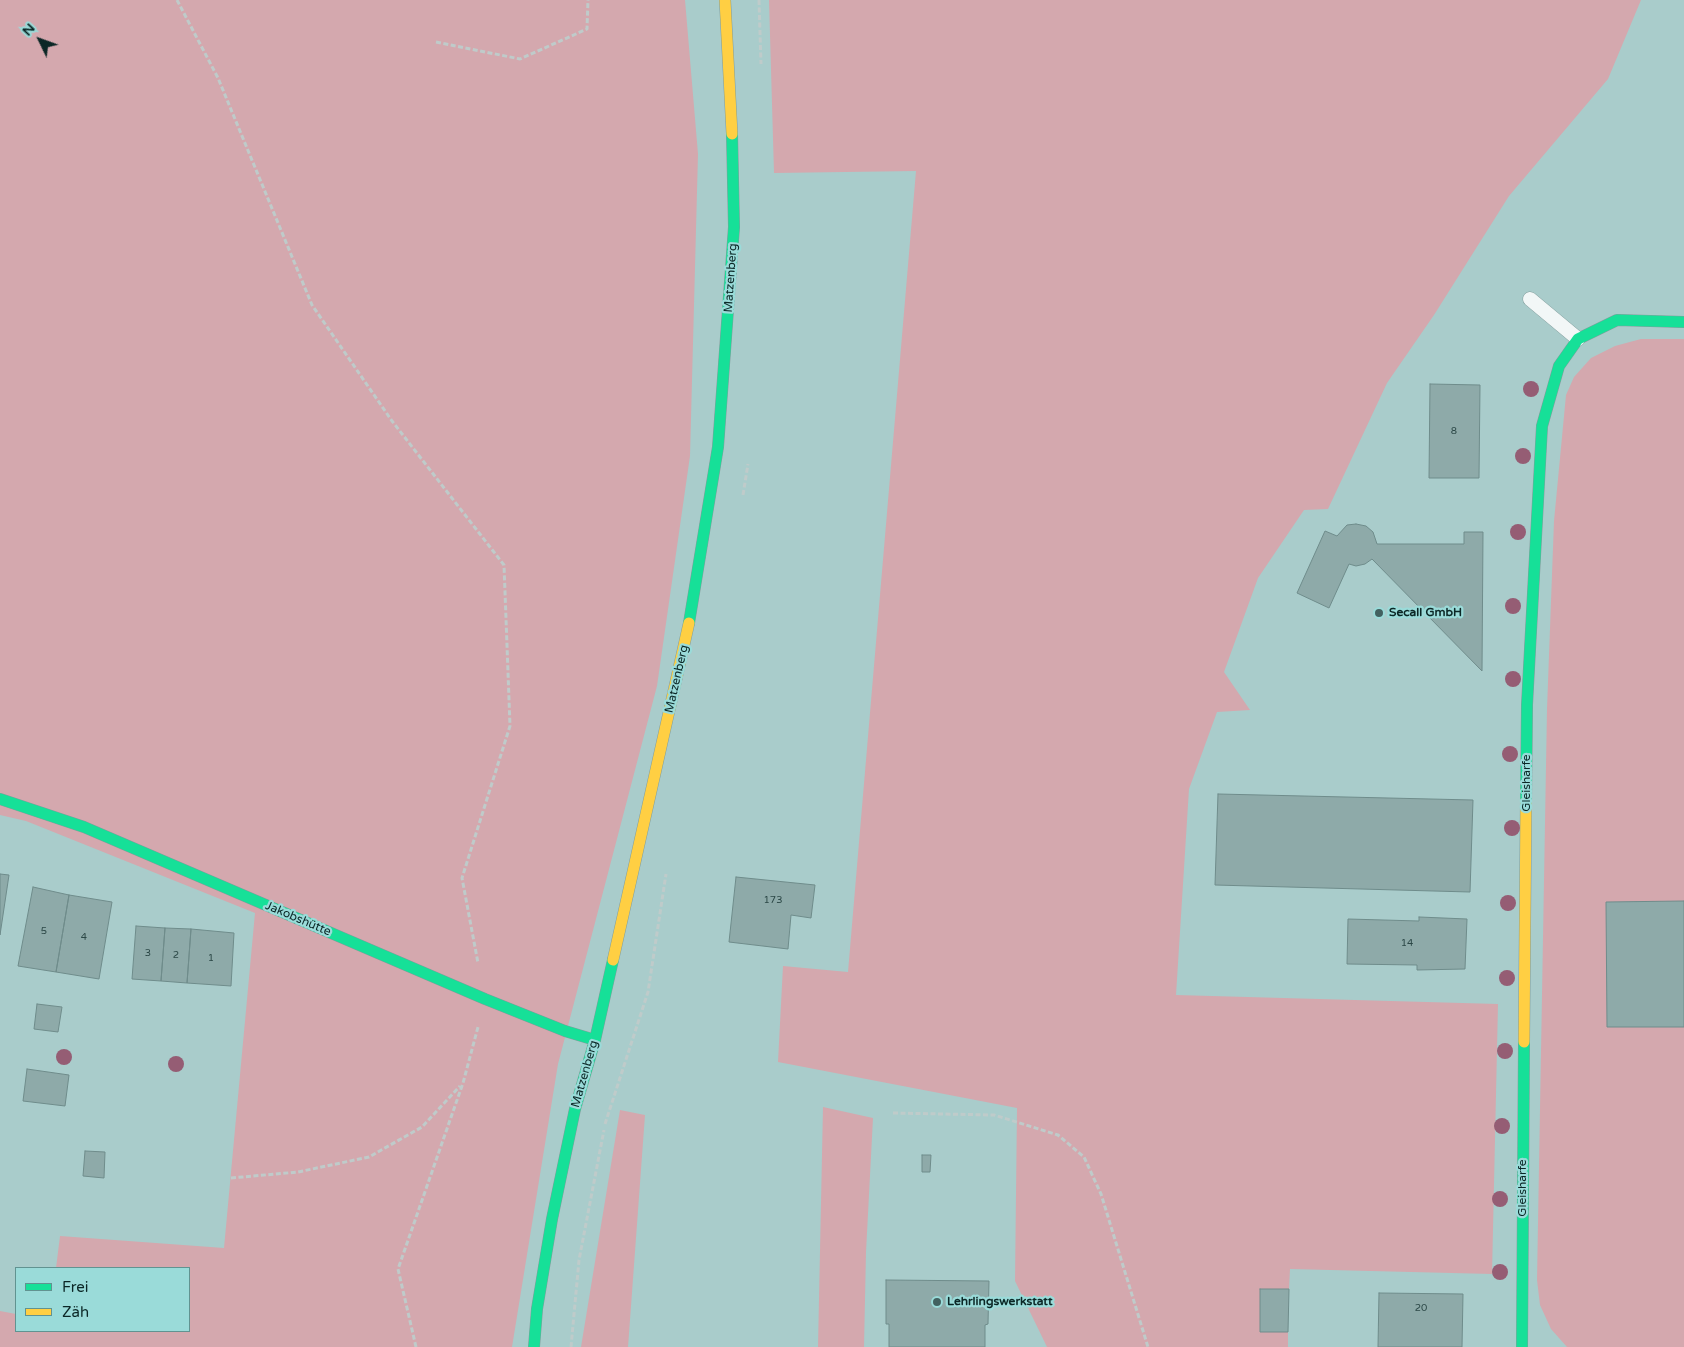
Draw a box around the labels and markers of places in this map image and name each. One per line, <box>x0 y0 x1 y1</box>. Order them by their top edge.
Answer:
place label: Secall GmbH <box>1389 606 1462 620</box>
marker: Secall GmbH <box>1373 607 1385 619</box>
place label: Lehrlingswerkstatt <box>947 1295 1053 1309</box>
marker: Lehrlingswerkstatt <box>931 1296 943 1308</box>

